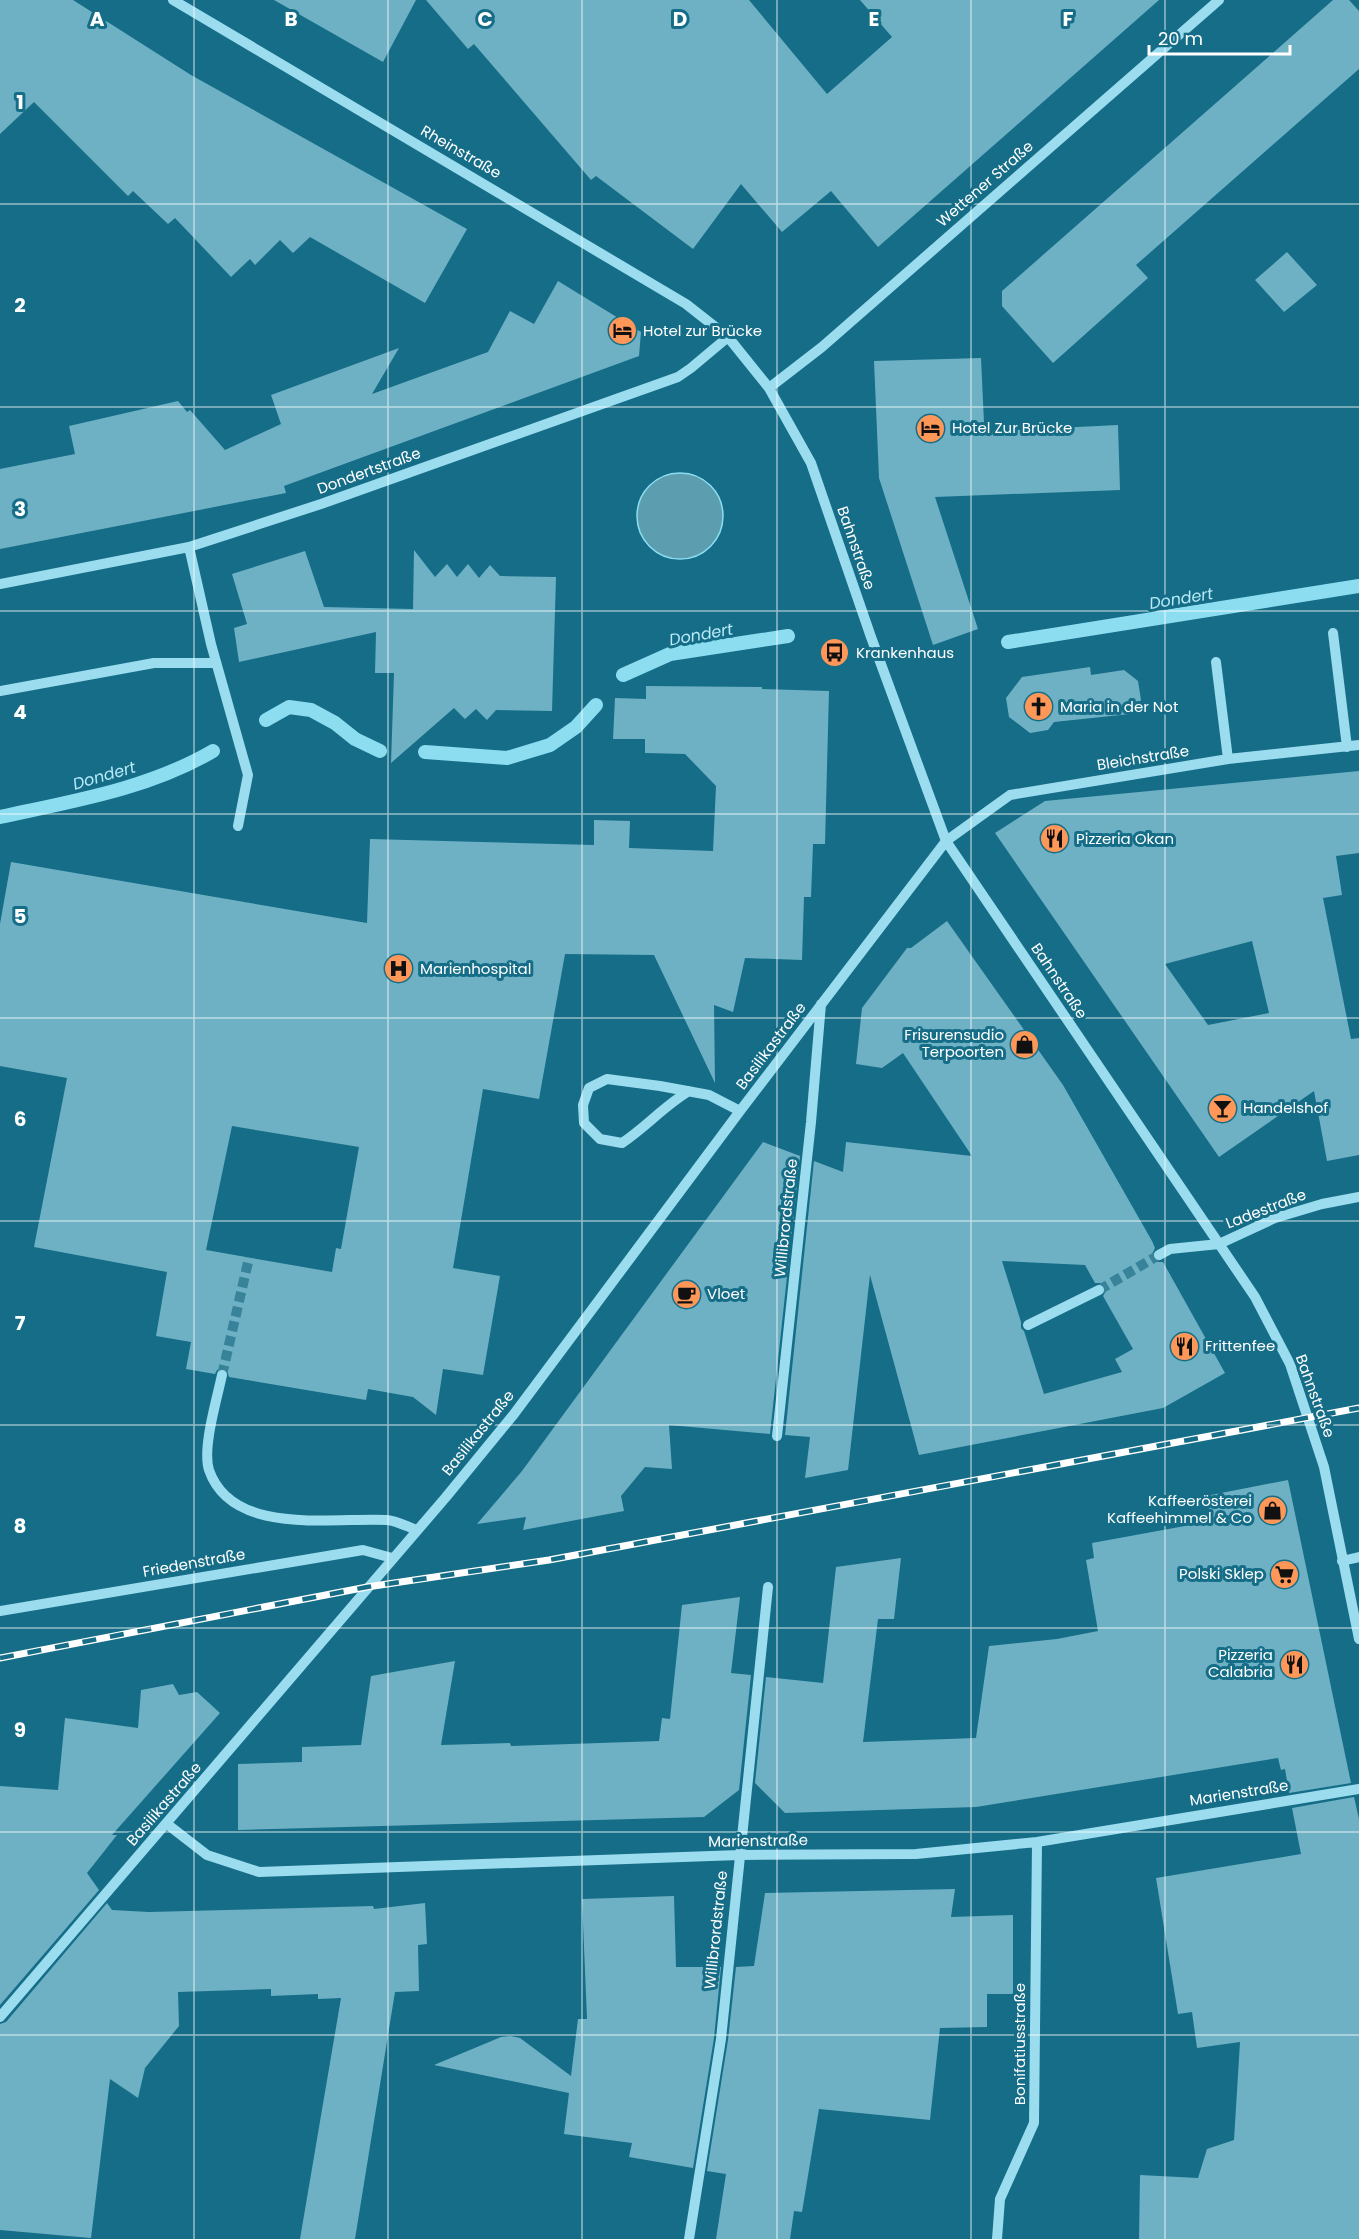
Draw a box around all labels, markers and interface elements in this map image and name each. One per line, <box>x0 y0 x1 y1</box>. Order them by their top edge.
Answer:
text: A <box>90 5 105 33</box>
text: B <box>284 5 298 33</box>
text: C <box>477 5 493 33</box>
text: D <box>673 5 687 33</box>
text: E <box>869 5 879 33</box>
text: F <box>1063 5 1074 33</box>
scale bar <box>1149 18 1290 56</box>
text: 20 m <box>1158 26 1203 51</box>
text: 1 <box>16 88 24 116</box>
street label: Rheinstraße <box>417 120 505 183</box>
street label: Wettener Straße <box>932 136 1038 232</box>
text: 2 <box>14 291 26 319</box>
hotel icon: Hotel zur Brücke <box>606 315 638 347</box>
place label: Hotel zur Brücke <box>643 320 762 341</box>
hotel icon: Hotel Zur Brücke <box>915 412 947 444</box>
place label: Hotel Zur Brücke <box>952 417 1072 438</box>
street label: Dondertstraße <box>314 442 424 499</box>
text: 3 <box>14 495 26 523</box>
street label: Bahnstraße <box>832 503 881 592</box>
water label: Dondert <box>1148 582 1216 615</box>
water label: Dondert <box>667 617 736 651</box>
bus stop icon: Krankenhaus <box>819 637 851 669</box>
place label: Krankenhaus <box>856 642 954 663</box>
church icon: Maria in der Not <box>1023 691 1055 723</box>
place label: Maria in der Not <box>1060 696 1178 717</box>
text: 4 <box>13 698 27 726</box>
street label: Bleichstraße <box>1095 740 1191 775</box>
water label: Dondert <box>70 755 139 795</box>
restaurant icon: Pizzeria Okan <box>1039 823 1071 855</box>
place label: Pizzeria Okan <box>1076 828 1174 849</box>
text: 5 <box>14 902 27 930</box>
street label: Bahnstraße <box>1026 939 1092 1023</box>
hospital icon: Marienhospital <box>383 953 415 985</box>
place label: Marienhospital <box>420 958 531 979</box>
street label: Basilikastraße <box>731 998 810 1094</box>
place label: Frisurensudio Terpoorten <box>904 1024 1004 1062</box>
shop icon: Frisurensudio Terpoorten <box>1009 1028 1041 1060</box>
bar icon: Handelshof <box>1206 1092 1238 1124</box>
place label: Handelshof <box>1243 1097 1328 1118</box>
text: 6 <box>14 1105 26 1133</box>
street label: Willibrordstraße <box>769 1158 802 1278</box>
street label: Ladestraße <box>1223 1184 1309 1233</box>
cafe icon: Vloet <box>670 1278 702 1310</box>
place label: Vloet <box>707 1283 745 1304</box>
text: 7 <box>15 1309 26 1337</box>
restaurant icon: Frittenfee <box>1168 1330 1200 1362</box>
place label: Frittenfee <box>1205 1335 1275 1356</box>
street label: Bahnstraße <box>1291 1351 1340 1440</box>
street label: Basilikastraße <box>437 1385 519 1480</box>
place label: Kaffeerösterei Kaffeehimmel & Co <box>1107 1490 1252 1528</box>
shop icon: Kaffeerösterei Kaffeehimmel & Co <box>1257 1494 1289 1526</box>
text: 8 <box>14 1512 26 1540</box>
street label: Friedenstraße <box>141 1543 247 1582</box>
supermarket icon: Polski Sklep <box>1269 1558 1301 1590</box>
place label: Polski Sklep <box>1179 1563 1264 1584</box>
place label: Pizzeria Calabria <box>1208 1644 1273 1682</box>
restaurant icon: Pizzeria Calabria <box>1278 1648 1310 1680</box>
text: 9 <box>14 1716 26 1744</box>
street label: Basilikastraße <box>121 1757 206 1850</box>
street label: Marienstraße <box>1188 1774 1290 1811</box>
street label: Marienstraße <box>708 1829 808 1852</box>
street label: Willibrordstraße <box>699 1870 732 1990</box>
street label: Bonifatiusstraße <box>1009 1983 1030 2105</box>

